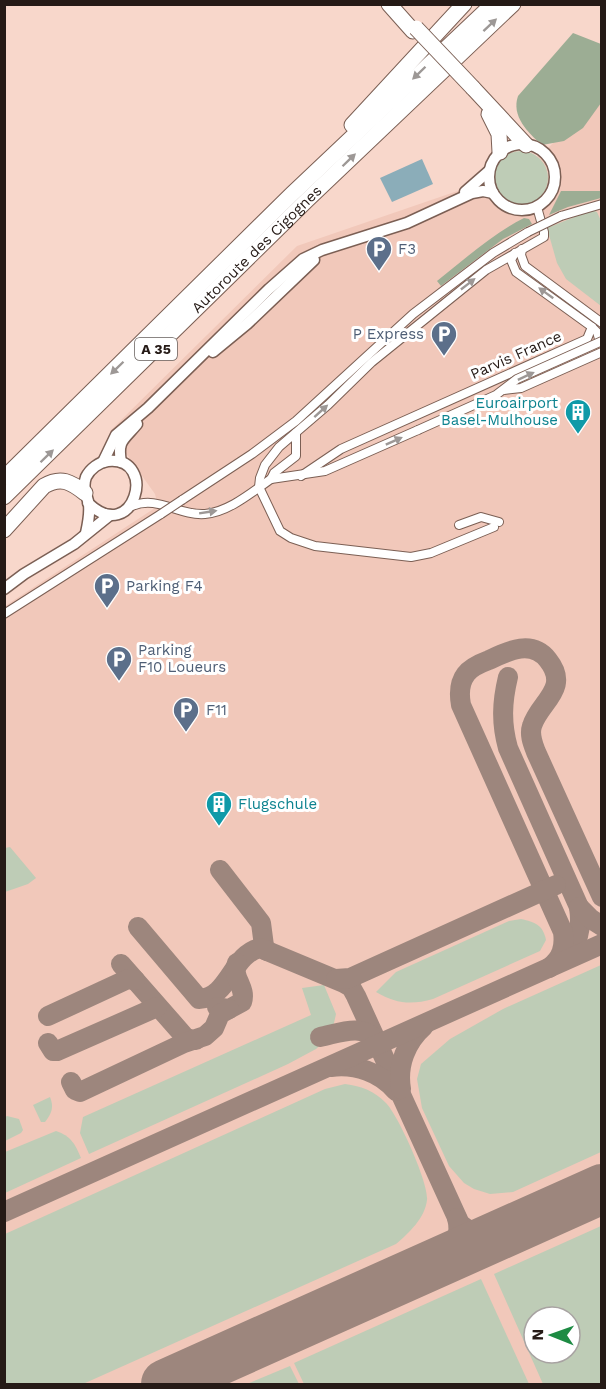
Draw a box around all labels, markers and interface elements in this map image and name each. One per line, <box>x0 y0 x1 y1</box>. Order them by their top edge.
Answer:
one-way arrow <box>482 19 497 32</box>
one-way arrow <box>413 66 427 80</box>
one-way arrow <box>341 154 356 167</box>
street label: Autoroute des Cigognes <box>188 182 326 317</box>
parking icon: F3 <box>364 234 394 272</box>
place label: F3 <box>398 240 416 258</box>
one-way arrow <box>460 277 476 290</box>
one-way arrow <box>538 287 554 299</box>
parking icon: P Express <box>429 319 459 357</box>
place label: P Express <box>353 325 424 343</box>
street label: Parvis France <box>468 327 564 383</box>
road number: A 35 <box>135 338 177 360</box>
one-way arrow <box>110 361 124 375</box>
one-way arrow <box>517 371 534 380</box>
place label: Euroairport Basel-Mulhouse <box>441 394 559 429</box>
building icon: Euroairport Basel-Mulhouse <box>563 397 593 435</box>
one-way arrow <box>313 404 328 418</box>
one-way arrow <box>386 436 403 445</box>
one-way arrow <box>39 450 53 464</box>
one-way arrow <box>199 508 218 517</box>
parking icon: Parking F4 <box>92 571 122 609</box>
place label: Parking F4 <box>126 577 203 595</box>
place label: Parking F10 Loueurs <box>138 641 226 676</box>
parking icon: Parking F10 Loueurs <box>104 644 134 682</box>
parking icon: F11 <box>171 695 201 733</box>
place label: F11 <box>206 701 227 719</box>
building icon: Flugschule <box>204 789 234 827</box>
place label: Flugschule <box>238 795 317 813</box>
north arrow <box>522 1305 582 1365</box>
text: N <box>528 1329 547 1341</box>

